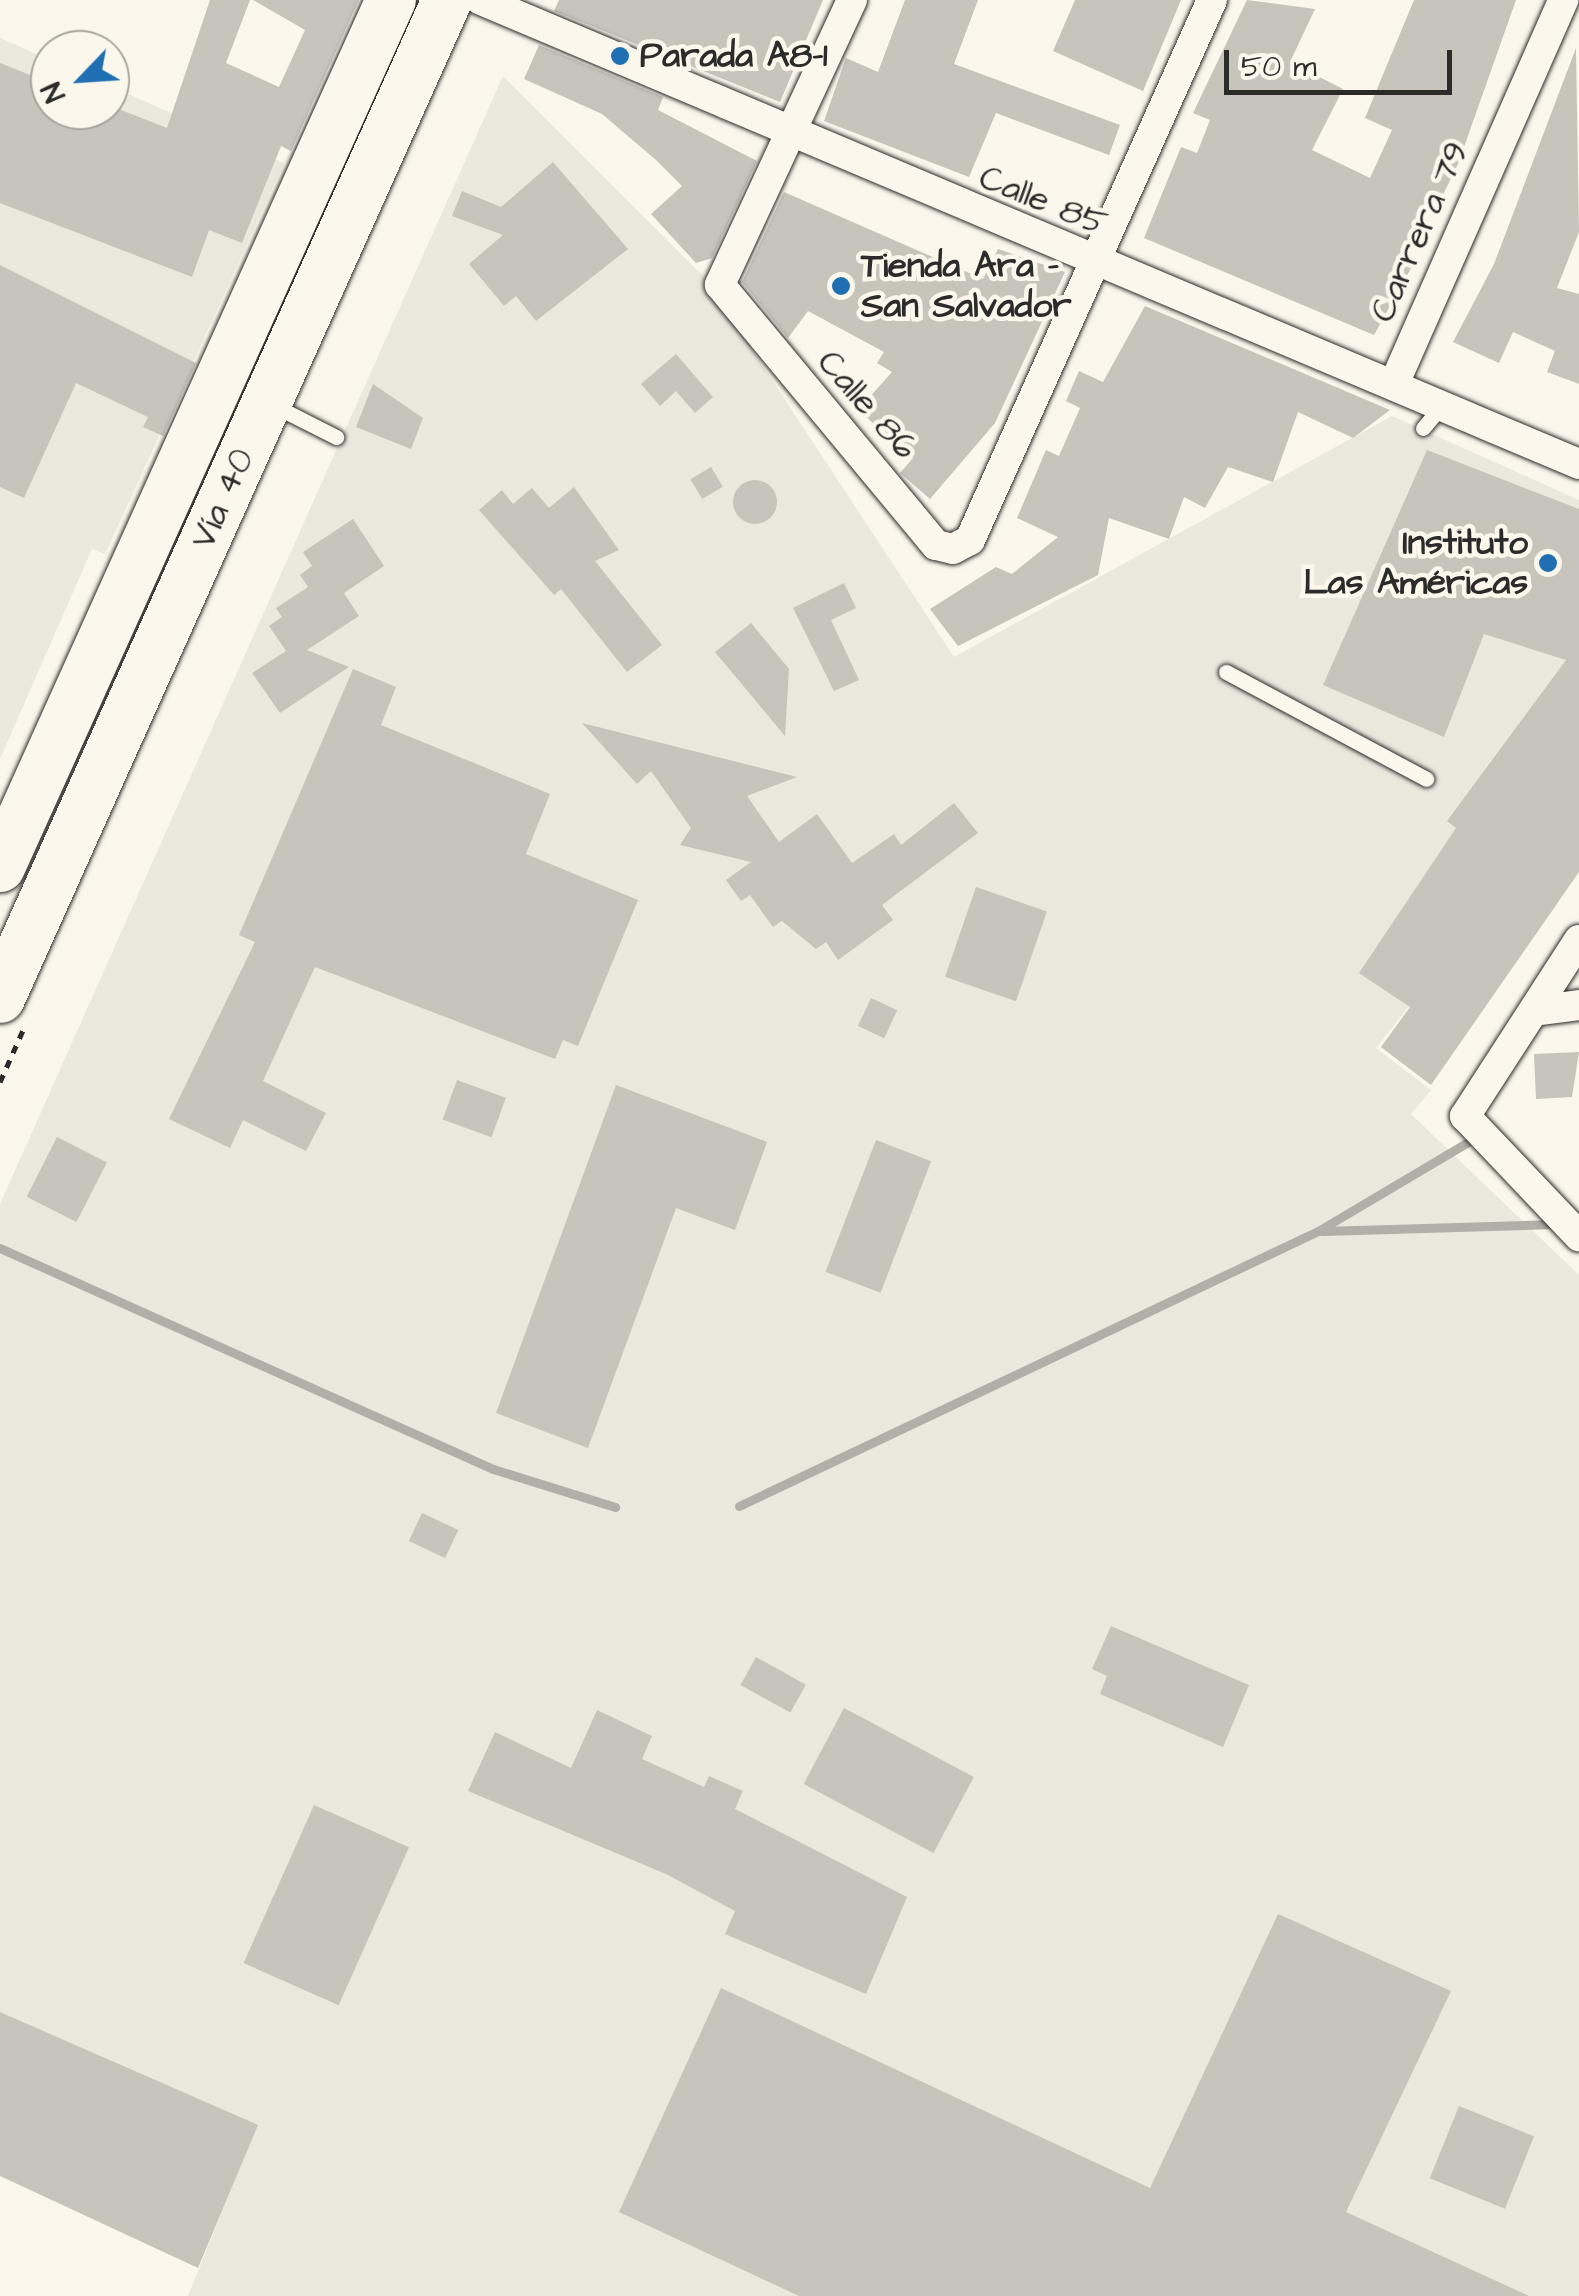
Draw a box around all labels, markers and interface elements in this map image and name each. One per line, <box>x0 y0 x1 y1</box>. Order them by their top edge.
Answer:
north arrow <box>30 30 130 130</box>
scale bar <box>1229 30 1456 92</box>
place label: Parada A8-1 <box>640 35 827 77</box>
marker: Parada A8-1 <box>609 45 631 67</box>
text: 50 m <box>1241 46 1317 88</box>
text: N <box>33 76 76 108</box>
street label: Carrera 79 <box>1362 135 1478 329</box>
street label: Calle 85 <box>973 156 1113 246</box>
place label: Tienda Ara - San Salvador <box>861 245 1072 327</box>
marker: Tienda Ara - San Salvador <box>830 275 852 297</box>
street label: Calle 86 <box>808 342 926 468</box>
street label: Vía 40 <box>182 443 264 555</box>
place label: Instituto Las Américas <box>1304 522 1528 604</box>
marker: Instituto Las Américas <box>1537 552 1559 574</box>

